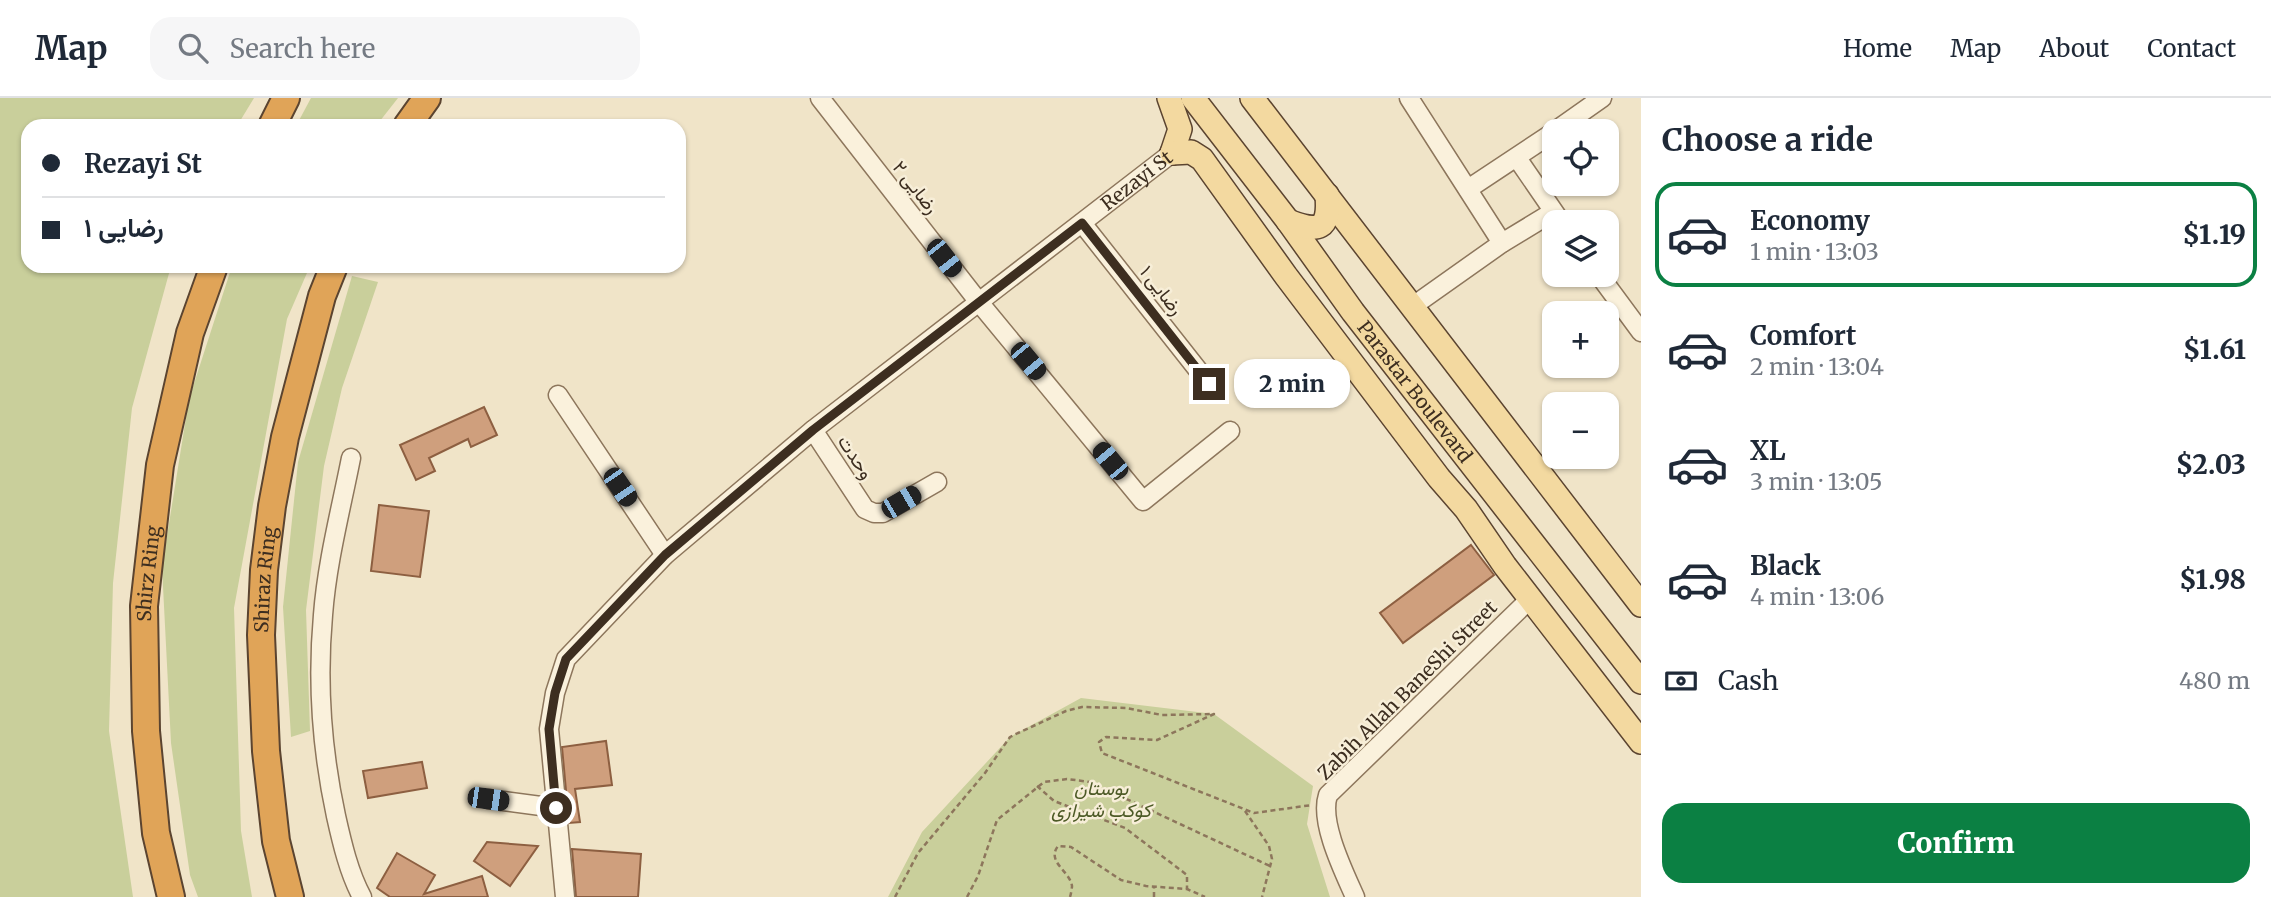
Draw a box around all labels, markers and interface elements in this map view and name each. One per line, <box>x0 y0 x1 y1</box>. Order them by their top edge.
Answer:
search box <box>150 17 640 80</box>
text: Map <box>35 28 108 69</box>
icon: search <box>174 29 212 67</box>
text: Search here <box>230 32 375 65</box>
text: Home <box>1843 33 1912 64</box>
text: Map <box>1950 33 2001 64</box>
text: About <box>2039 33 2109 64</box>
text: Contact <box>2147 33 2236 64</box>
map controls <box>1542 119 1619 469</box>
button: locate <box>1542 119 1619 196</box>
text: Choose a ride <box>1662 120 1873 160</box>
street label: Rezayi St <box>1096 145 1178 215</box>
text: Rezayi St <box>84 147 202 180</box>
street label: رضایی ۲ <box>888 156 944 218</box>
icon: car <box>1666 203 1729 266</box>
text: Economy <box>1750 204 1870 237</box>
button: layers <box>1542 210 1619 287</box>
text: رضایی ۱ <box>84 211 164 244</box>
text: $1.19 <box>2183 218 2246 251</box>
car <box>923 235 966 281</box>
text: 1 min · 13:03 <box>1750 237 1879 266</box>
street label: رضایی ۱ <box>1135 260 1189 320</box>
button: + <box>1542 301 1619 378</box>
street label: Parastar Boulevard <box>1352 316 1478 467</box>
icon: car <box>1666 318 1729 381</box>
text: Comfort <box>1750 319 1856 352</box>
text: $1.61 <box>2183 333 2246 366</box>
car <box>1007 338 1050 384</box>
text: 2 min · 13:04 <box>1750 352 1884 381</box>
callout: 2 min <box>1234 360 1349 408</box>
route end <box>1193 368 1225 400</box>
text: 2 min <box>1259 369 1325 398</box>
button: − <box>1542 392 1619 469</box>
street label: وحدت <box>833 430 879 484</box>
icon: car <box>1666 433 1729 496</box>
text: XL <box>1750 434 1786 467</box>
car <box>1089 438 1132 484</box>
text: $2.03 <box>2176 448 2246 481</box>
car <box>600 464 641 510</box>
text: 3 min · 13:05 <box>1750 467 1883 496</box>
car <box>878 482 925 522</box>
street label: Shirz Ring <box>132 524 165 622</box>
street label: Shiraz Ring <box>249 525 281 633</box>
icon: car <box>1666 548 1729 611</box>
text: Black <box>1750 549 1821 582</box>
text: $1.98 <box>2179 563 2246 596</box>
text: 4 min · 13:06 <box>1750 582 1885 611</box>
street label: Zabih Allah BaneShi Street <box>1312 595 1502 785</box>
icon: cash <box>1662 662 1700 700</box>
text: Cash <box>1718 664 1779 697</box>
text: 480 m <box>2179 666 2250 695</box>
park label: بوستان کوکب شیرازی <box>1051 776 1155 822</box>
car <box>466 786 511 812</box>
route start <box>540 792 572 824</box>
button: Confirm <box>1662 803 2250 883</box>

